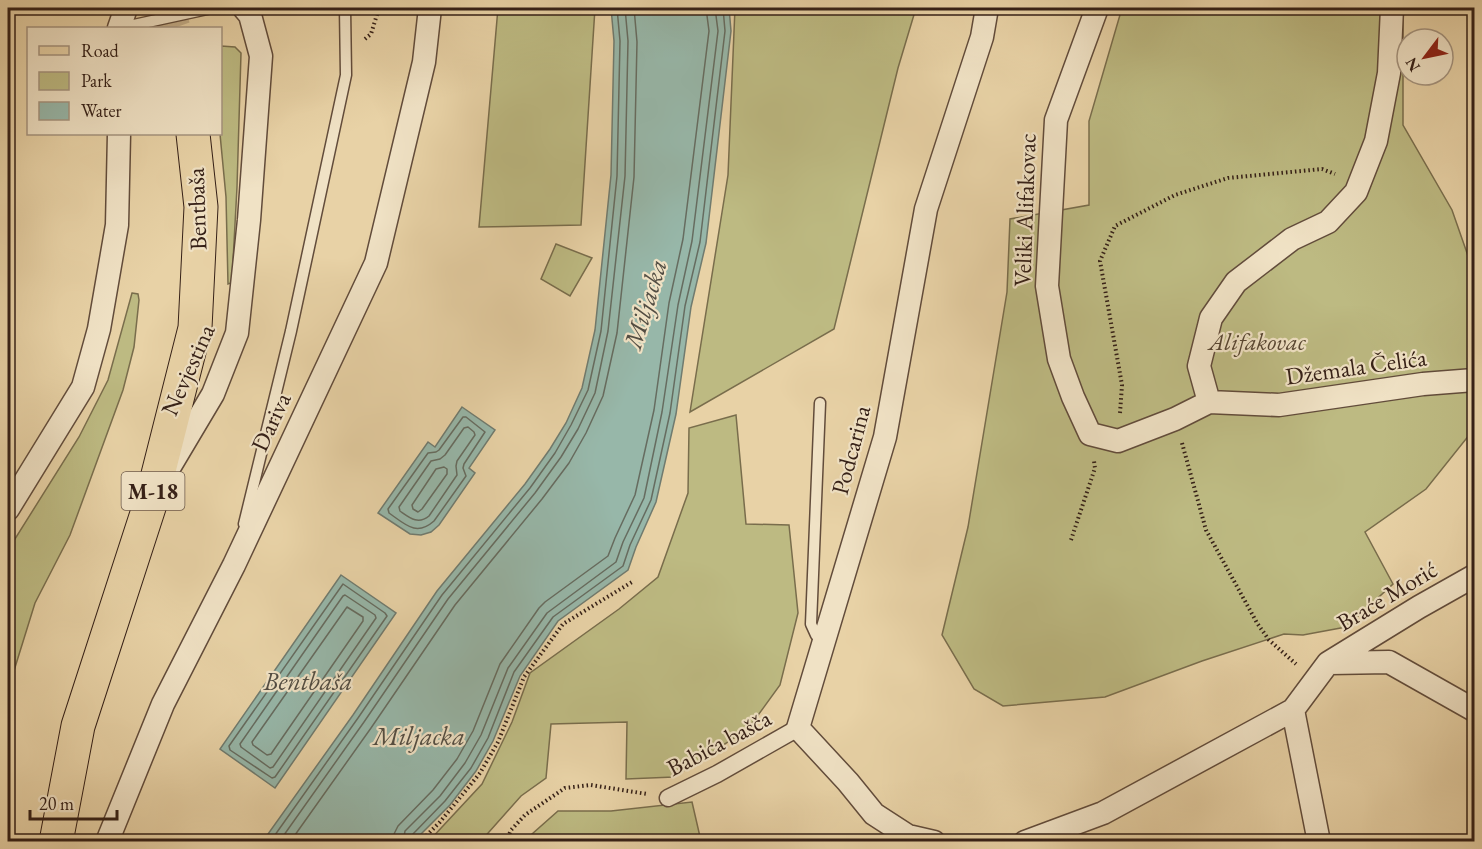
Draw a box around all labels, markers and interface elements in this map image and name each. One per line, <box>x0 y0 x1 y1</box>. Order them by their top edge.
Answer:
legend <box>27 27 222 135</box>
north arrow <box>1395 27 1455 87</box>
text: Road <box>81 39 120 62</box>
text: N <box>1400 54 1425 76</box>
text: Park <box>81 69 112 92</box>
text: Water <box>81 99 122 122</box>
street label: Veliki Alifakovac <box>1006 133 1043 287</box>
street label: Bentbaša <box>180 167 213 251</box>
water label: Miljacka <box>615 255 675 355</box>
street label: Nevjestina <box>154 319 222 420</box>
park label: Alifakovac <box>1207 326 1306 357</box>
street label: Džemala Čelića <box>1284 341 1429 392</box>
street label: Dariva <box>244 387 298 456</box>
street label: Podcarina <box>824 401 877 498</box>
road number: M-18 <box>122 472 184 510</box>
street label: Braće Morić <box>1331 553 1443 638</box>
water label: Bentbaša <box>263 664 352 698</box>
street label: Babića bašča <box>661 702 777 783</box>
water label: Miljacka <box>371 719 465 753</box>
scale bar <box>30 783 117 821</box>
text: 20 m <box>39 792 74 815</box>

